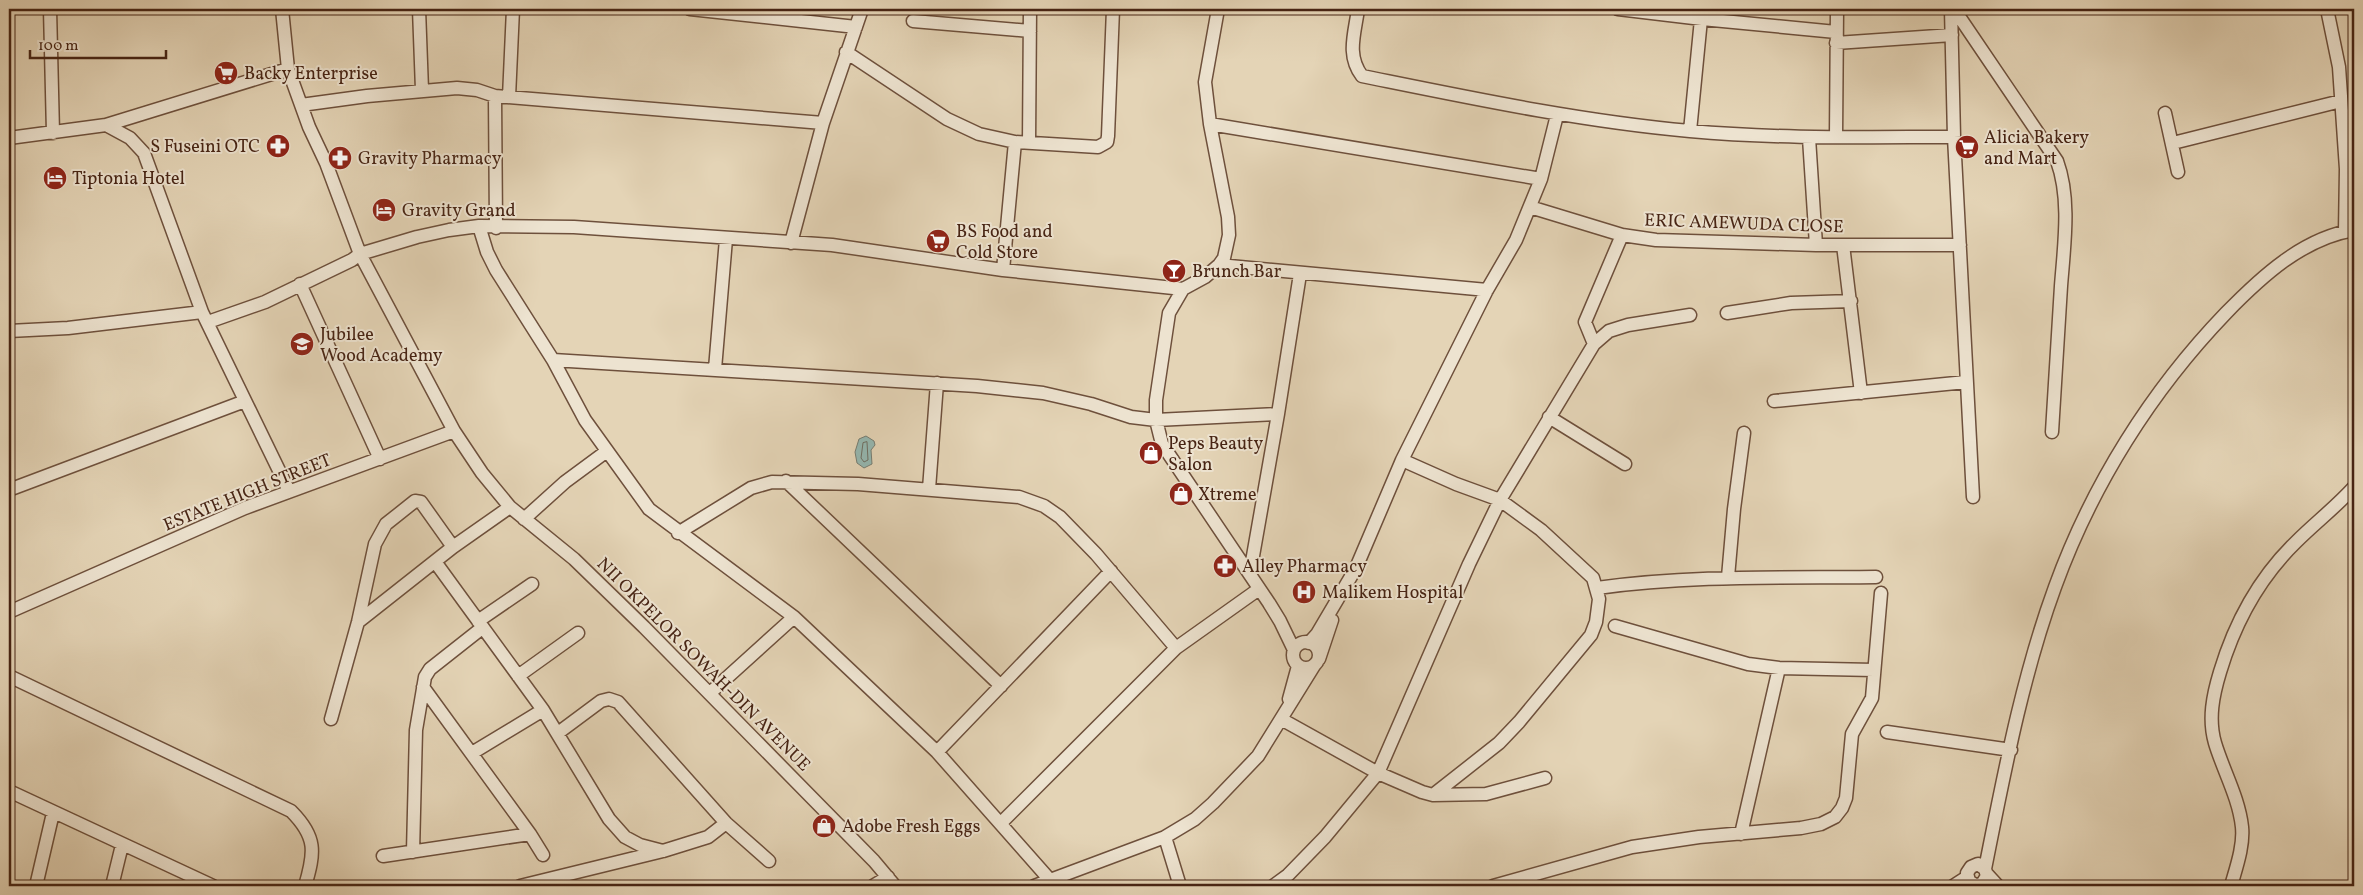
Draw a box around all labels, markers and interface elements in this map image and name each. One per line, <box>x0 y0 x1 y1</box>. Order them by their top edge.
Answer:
scale bar <box>30 28 166 60</box>
text: 100 m <box>38 36 78 57</box>
supermarket icon: Backy Enterprise <box>213 60 239 86</box>
place label: Backy Enterprise <box>244 62 378 87</box>
place label: Alicia Bakery and Mart <box>1984 126 2089 172</box>
pharmacy icon: S Fuseini OTC <box>265 133 291 159</box>
supermarket icon: Alicia Bakery and Mart <box>1954 134 1980 160</box>
place label: S Fuseini OTC <box>150 135 260 160</box>
pharmacy icon: Gravity Pharmacy <box>327 145 353 171</box>
place label: Gravity Pharmacy <box>358 147 502 172</box>
hotel icon: Tiptonia Hotel <box>42 165 68 191</box>
place label: Tiptonia Hotel <box>72 167 185 192</box>
hotel icon: Gravity Grand <box>371 197 397 223</box>
place label: Gravity Grand <box>402 199 516 224</box>
street label: ERIC AMEWUDA CLOSE <box>1644 209 1844 240</box>
place label: BS Food and Cold Store <box>956 220 1053 266</box>
supermarket icon: BS Food and Cold Store <box>925 228 951 254</box>
bar icon: Brunch Bar <box>1161 258 1187 284</box>
place label: Brunch Bar <box>1192 260 1282 285</box>
place label: Jubilee Wood Academy <box>320 323 443 369</box>
school or university icon: Jubilee Wood Academy <box>289 331 315 357</box>
place label: Peps Beauty Salon <box>1168 432 1263 478</box>
shop icon: Peps Beauty Salon <box>1138 440 1164 466</box>
street label: ESTATE HIGH STREET <box>160 448 336 538</box>
shop icon: Xtreme <box>1168 481 1194 507</box>
place label: Xtreme <box>1198 483 1257 508</box>
street label: NII OKPELOR SOWAH-DIN AVENUE <box>590 553 816 778</box>
pharmacy icon: Alley Pharmacy <box>1212 553 1238 579</box>
place label: Alley Pharmacy <box>1242 555 1367 580</box>
hospital icon: Malikem Hospital <box>1291 579 1317 605</box>
place label: Malikem Hospital <box>1322 581 1463 606</box>
shop icon: Adobe Fresh Eggs <box>811 813 837 839</box>
place label: Adobe Fresh Eggs <box>842 815 980 840</box>

